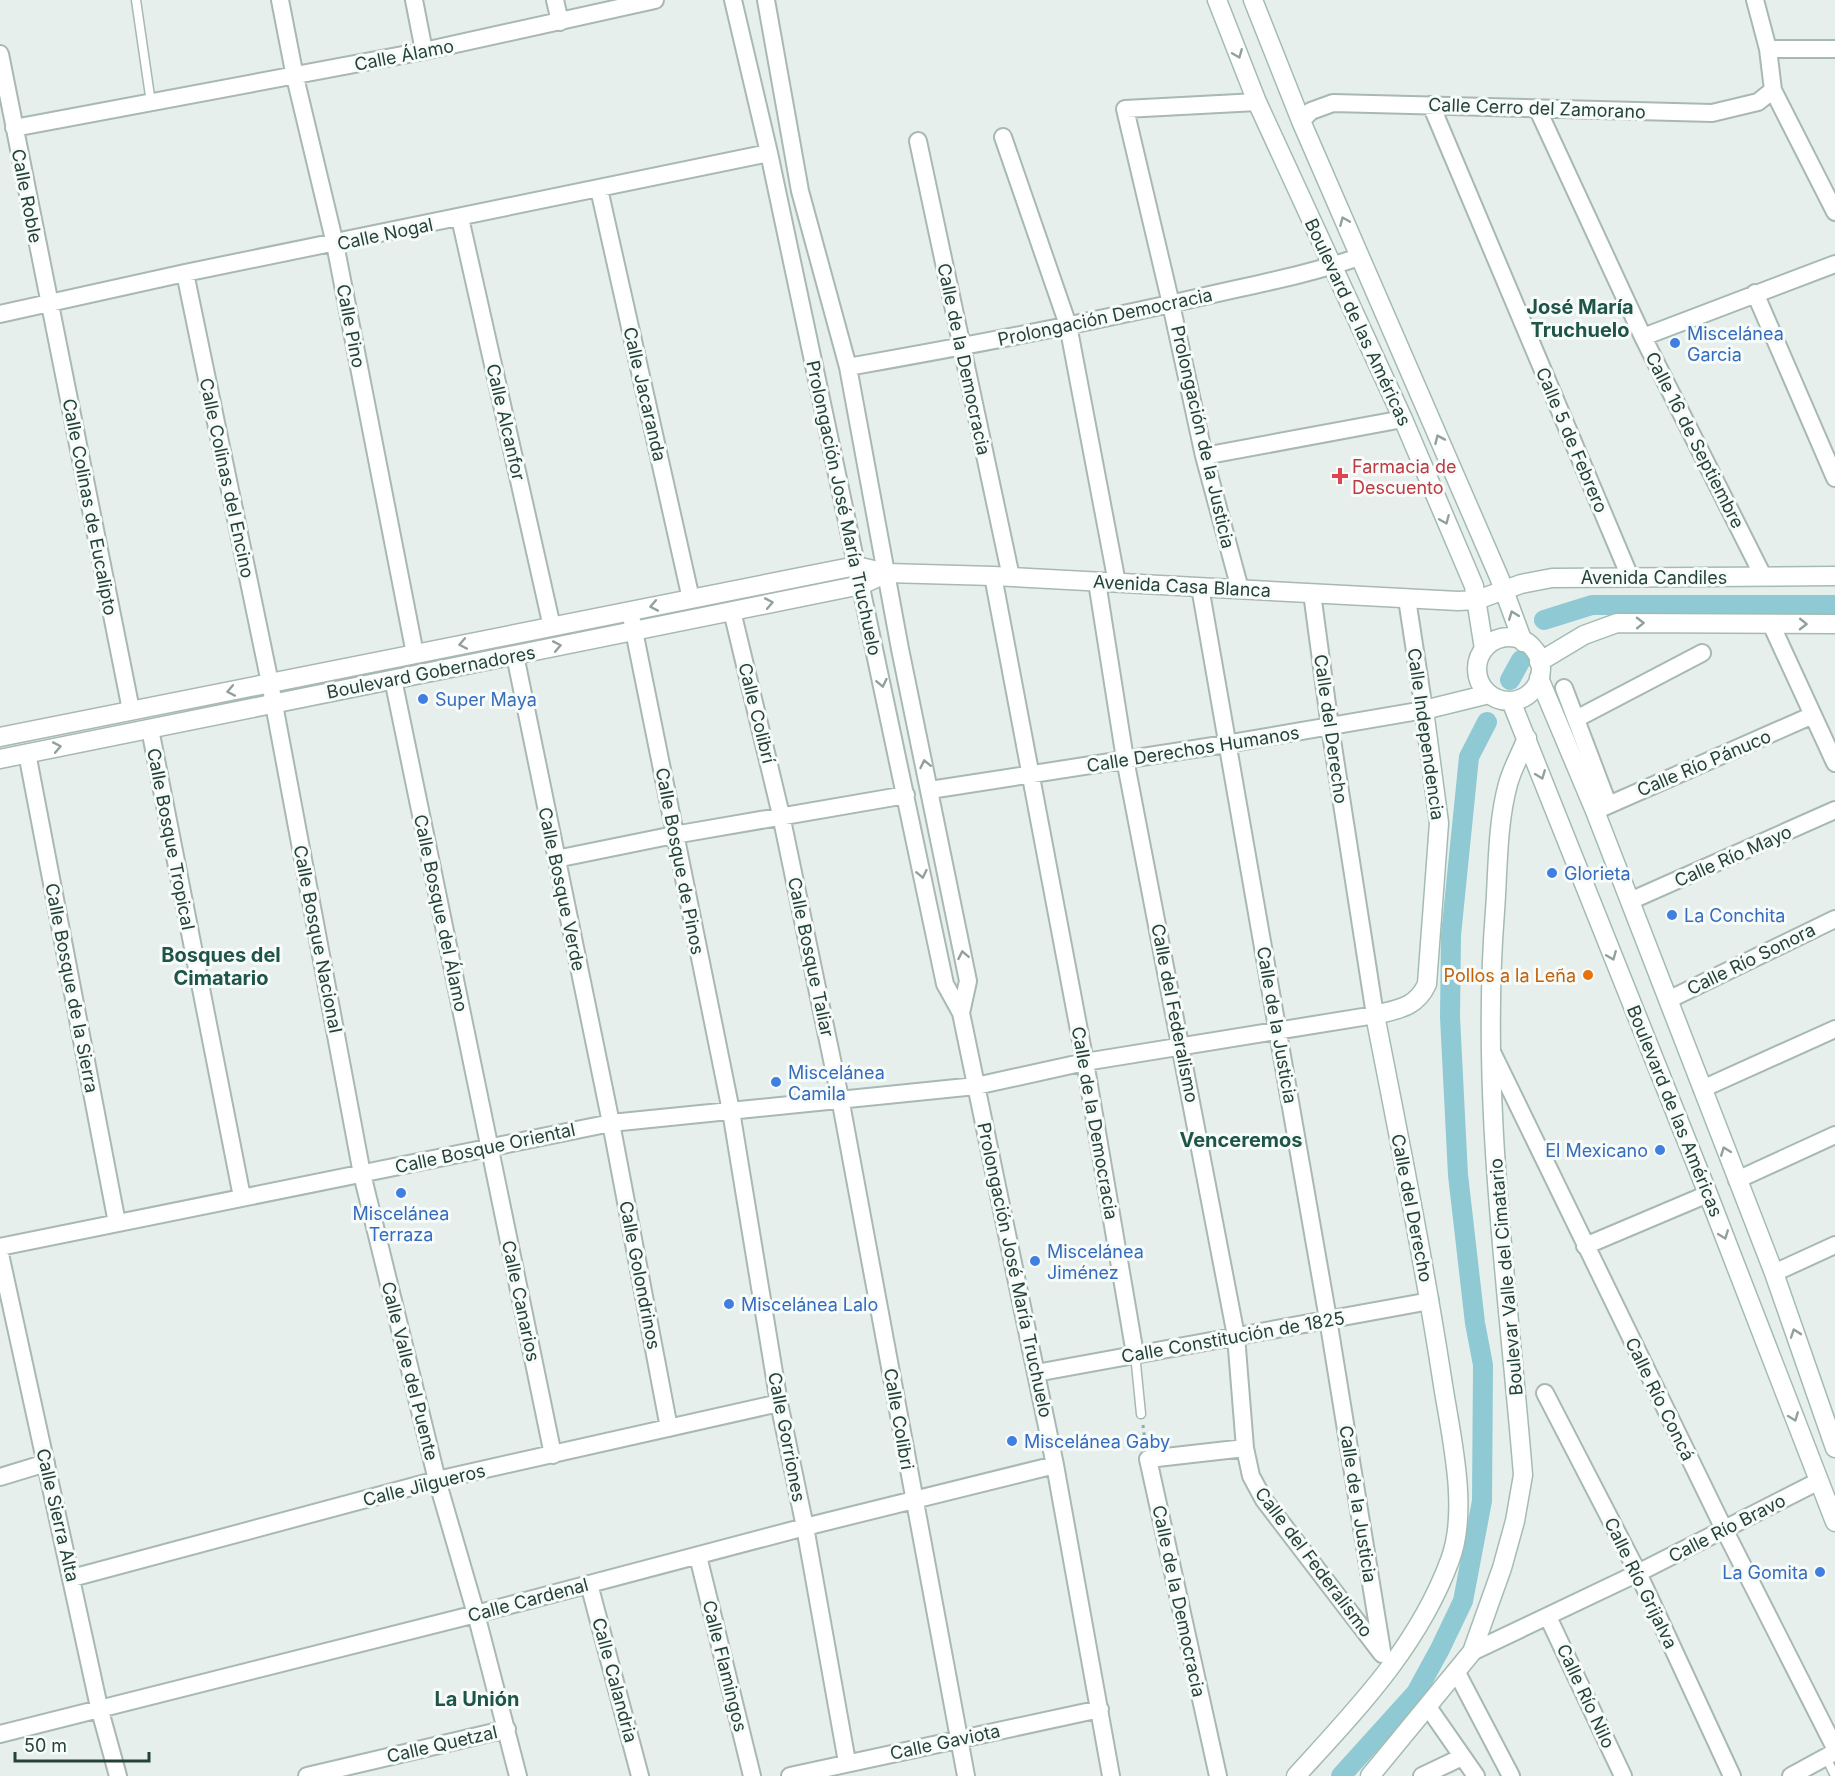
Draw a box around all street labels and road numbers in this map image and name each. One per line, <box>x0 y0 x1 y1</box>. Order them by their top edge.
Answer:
street label: Calle Álamo <box>352 34 456 75</box>
street label: Calle Cerro del Zamorano <box>1428 94 1646 122</box>
street label: Calle Roble <box>8 147 46 245</box>
street label: Calle Nogal <box>335 214 435 254</box>
street label: Boulevard de las Américas <box>1301 215 1415 429</box>
street label: Calle de la Democracia <box>933 261 995 457</box>
street label: Calle Pino <box>333 282 369 370</box>
street label: Prolongación Democracia <box>996 284 1214 350</box>
street label: Prolongación de la Justicia <box>1167 323 1239 551</box>
street label: Calle Jacaranda <box>619 325 671 463</box>
street label: Calle 16 de Septiembre <box>1641 348 1749 532</box>
street label: Prolongación José María Truchuelo <box>802 359 886 657</box>
street label: Calle Alcanfor <box>482 362 530 483</box>
street label: Calle 5 de Febrero <box>1532 364 1612 516</box>
street label: Calle Colinas del Encino <box>196 376 258 580</box>
street label: Calle Colinas de Eucalipto <box>59 397 121 617</box>
street label: Avenida Candiles <box>1581 567 1727 588</box>
street label: Avenida Casa Blanca <box>1093 571 1271 601</box>
street label: Boulevard Gobernadores <box>325 641 537 703</box>
street label: Calle Independencia <box>1404 647 1448 821</box>
street label: Calle del Derecho <box>1310 653 1352 805</box>
street label: Calle Colibrí <box>734 661 780 766</box>
street label: Calle Derechos Humanos <box>1085 722 1301 776</box>
street label: Calle Río Pánuco <box>1634 725 1774 801</box>
street label: Calle Bosque Tropical <box>143 746 199 932</box>
street label: Calle Bosque de Pinos <box>652 766 708 956</box>
street label: Calle Bosque Verde <box>534 805 590 973</box>
street label: Calle Bosque del Álamo <box>410 812 473 1014</box>
street label: Calle Río Mayo <box>1671 821 1795 891</box>
street label: Calle Bosque Nacional <box>289 843 347 1035</box>
street label: Calle Bosque Taliar <box>784 875 838 1039</box>
street label: Calle Bosque de la Sierra <box>41 881 103 1095</box>
street label: Calle Río Sonora <box>1683 919 1819 999</box>
street label: Calle del Federalismo <box>1147 922 1203 1104</box>
street label: Calle de la Justicia <box>1253 945 1301 1105</box>
street label: Boulevard de las Américas <box>1623 1002 1727 1220</box>
street label: Calle de la Democracia <box>1068 1025 1122 1221</box>
street label: Calle Bosque Oriental <box>393 1119 577 1177</box>
street label: Prolongación José María Truchuelo <box>973 1121 1057 1419</box>
street label: Calle del Derecho <box>1387 1132 1437 1284</box>
street label: Boulevar Valle del Cimatario <box>1485 1157 1527 1397</box>
street label: Calle Golondrinos <box>615 1199 665 1351</box>
street label: Calle Canarios <box>498 1239 544 1363</box>
street label: Calle Valle del Puente <box>378 1279 442 1463</box>
street label: Calle Constitución de 1825 <box>1120 1307 1346 1367</box>
street label: Calle Río Concá <box>1621 1334 1699 1464</box>
street label: Calle Colibri <box>880 1367 918 1471</box>
street label: Calle Gorriones <box>764 1370 810 1504</box>
street label: Calle de la Justicia <box>1335 1424 1381 1584</box>
street label: Calle Sierra Alta <box>32 1446 84 1584</box>
street label: Calle Jilgueros <box>361 1460 487 1510</box>
street label: Calle del Federalismo <box>1251 1483 1377 1641</box>
street label: Calle Río Bravo <box>1665 1490 1789 1566</box>
street label: Calle de la Democracia <box>1148 1503 1210 1699</box>
street label: Calle Río Grijalva <box>1600 1514 1682 1652</box>
street label: Calle Cardenal <box>465 1574 591 1626</box>
street label: Calle Flamingos <box>699 1598 751 1734</box>
street label: Calle Calandria <box>588 1615 642 1745</box>
street label: Calle Río Nilo <box>1553 1641 1619 1751</box>
street label: Calle Gaviota <box>888 1720 1002 1764</box>
street label: Calle Quetzal <box>385 1721 499 1767</box>

